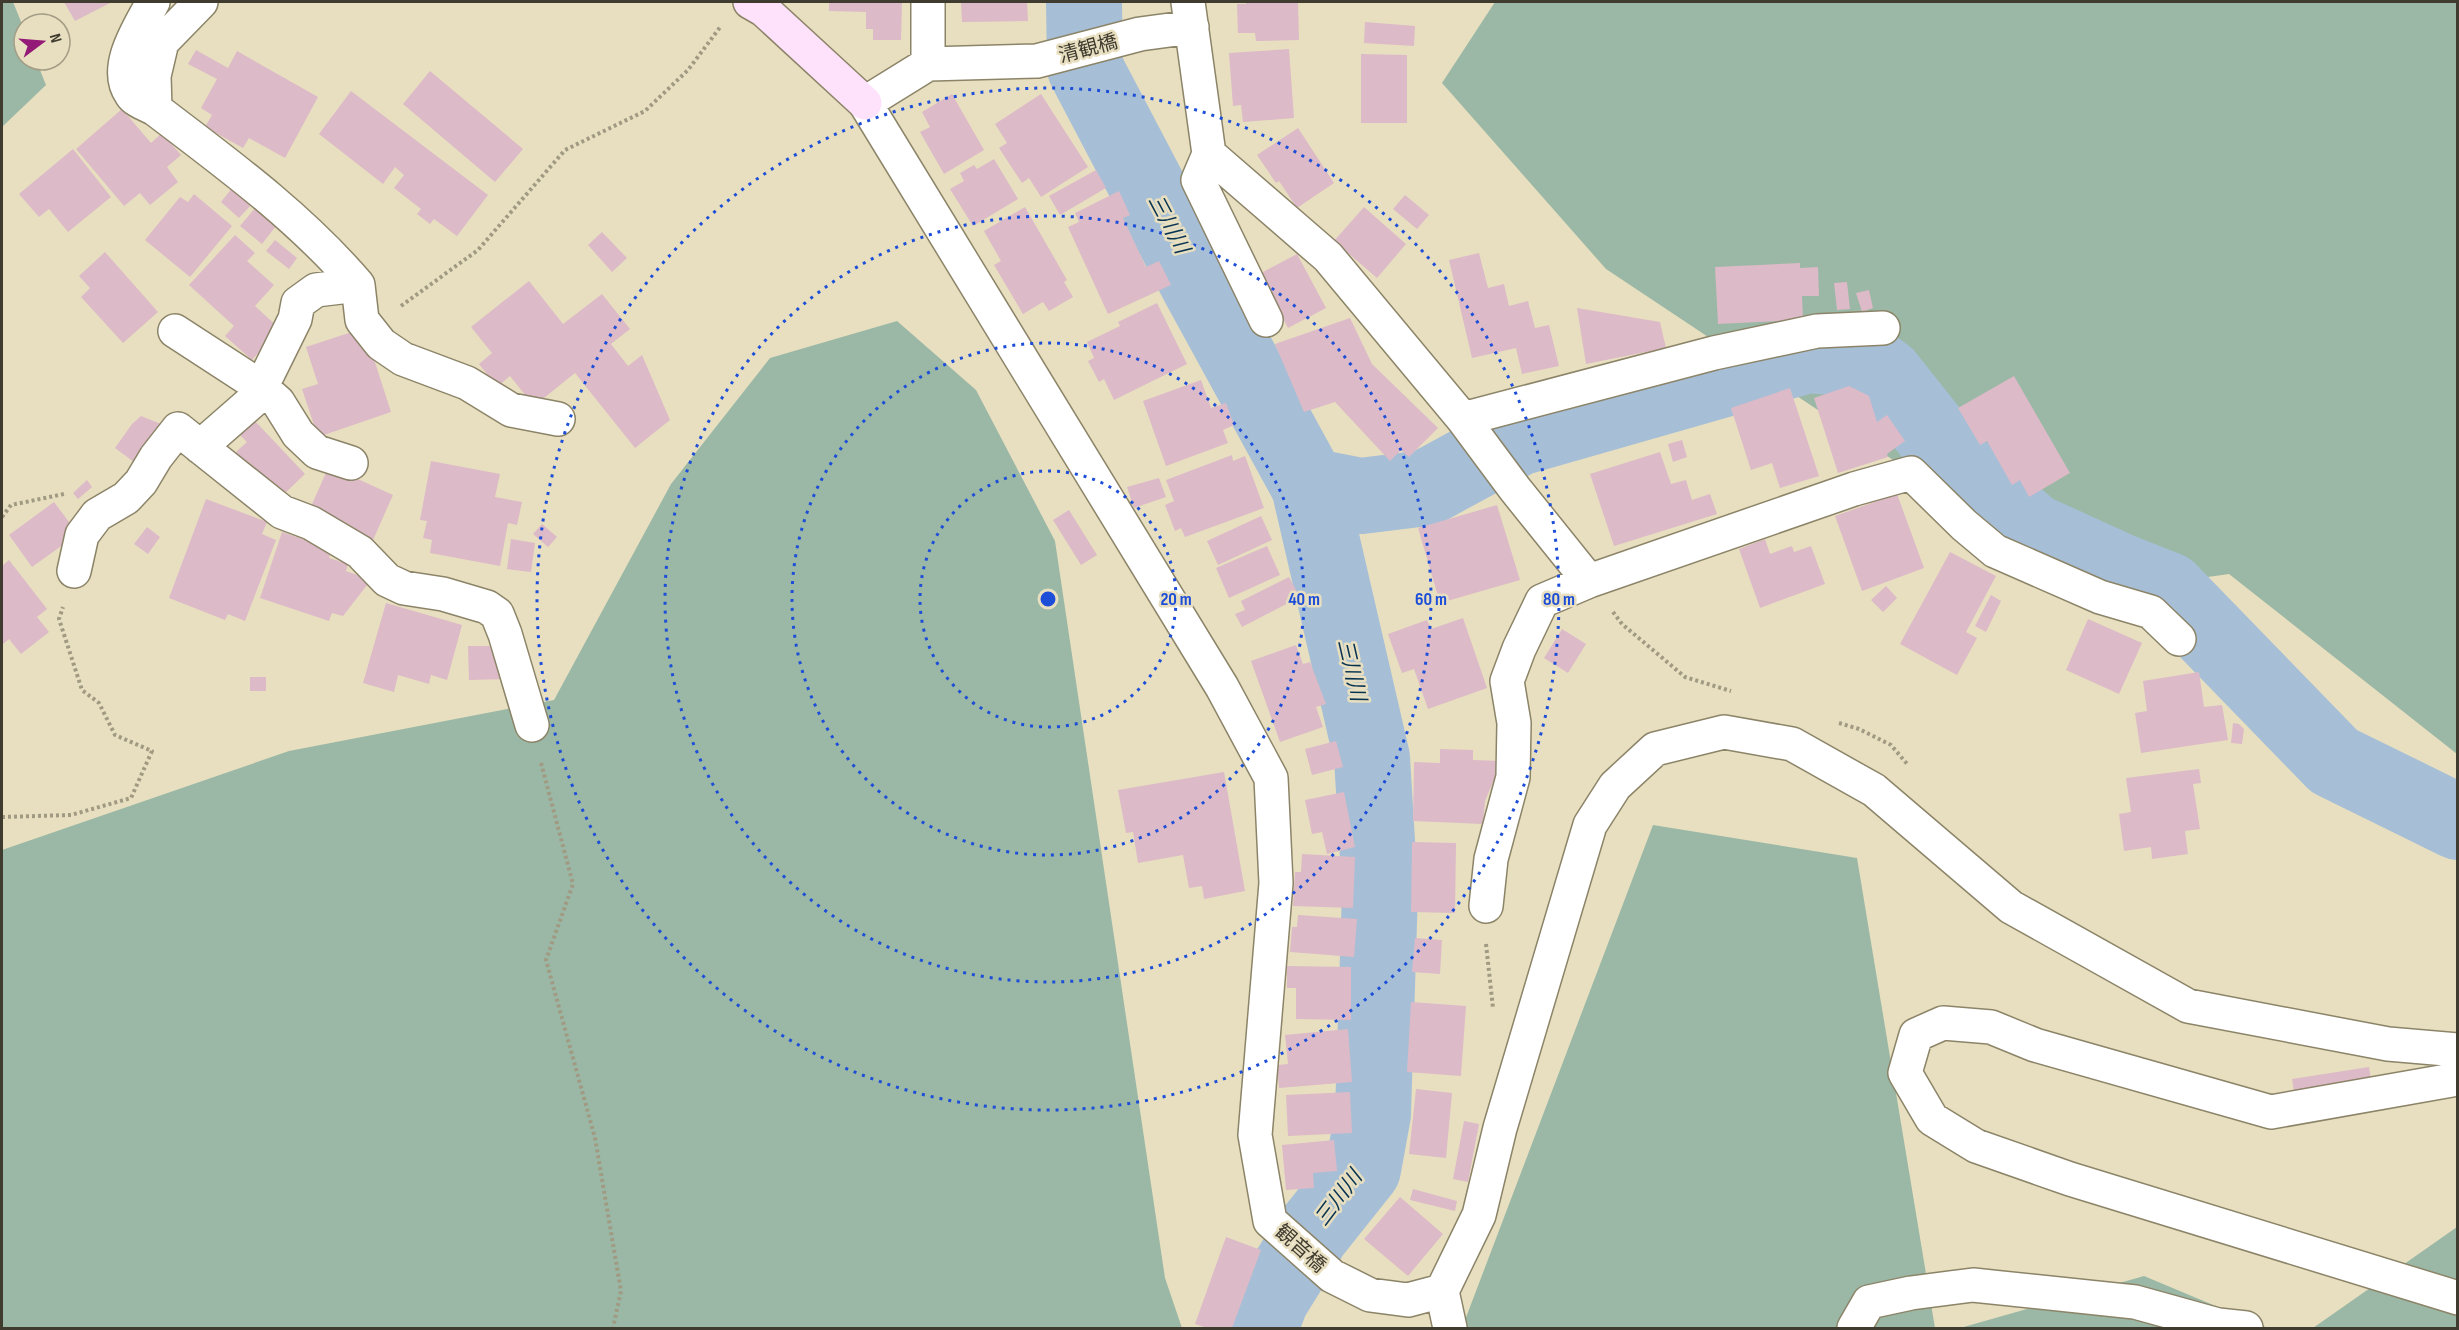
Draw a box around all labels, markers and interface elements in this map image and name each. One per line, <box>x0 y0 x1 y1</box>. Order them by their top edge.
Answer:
north arrow <box>12 12 72 72</box>
street label: 清観橋 <box>1056 30 1120 68</box>
text: N <box>45 32 65 45</box>
water label: 三川川 <box>1143 191 1195 260</box>
centre of rings <box>1038 589 1058 609</box>
text: 20 m <box>1160 589 1192 610</box>
text: 40 m <box>1288 589 1320 610</box>
text: 60 m <box>1415 589 1447 610</box>
text: 80 m <box>1543 589 1575 610</box>
water label: 三川川 <box>1332 637 1371 706</box>
water label: 三川川 <box>1309 1164 1369 1231</box>
street label: 観音橋 <box>1270 1220 1331 1278</box>

